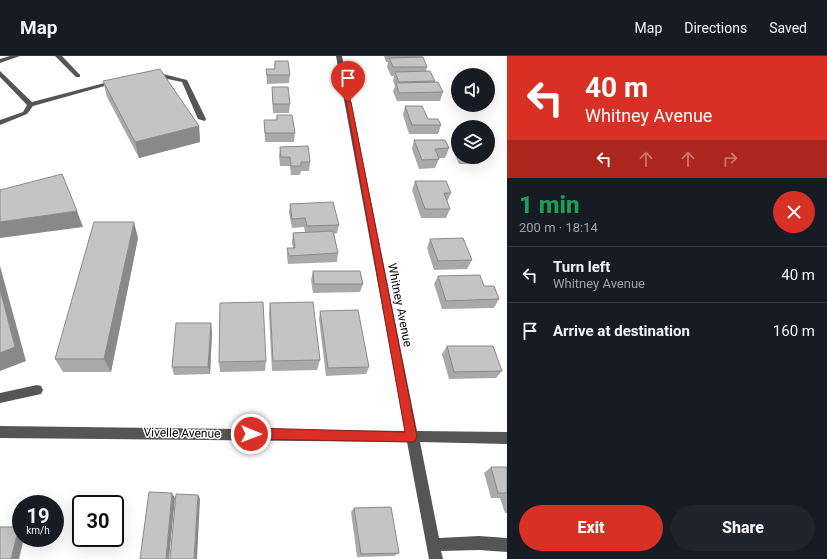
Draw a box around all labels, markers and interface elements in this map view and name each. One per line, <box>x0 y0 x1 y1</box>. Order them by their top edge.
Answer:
text: Map <box>20 16 58 39</box>
text: Map <box>635 20 662 36</box>
text: Directions <box>684 20 747 36</box>
text: Saved <box>769 20 807 36</box>
pin <box>331 61 365 102</box>
icon: arrive <box>337 67 359 89</box>
map controls <box>451 68 495 164</box>
button: sound <box>451 68 495 112</box>
text: 40 m <box>585 71 648 104</box>
icon: left <box>519 72 571 124</box>
text: Whitney Avenue <box>585 105 712 126</box>
button: layers <box>451 120 495 164</box>
icon: left <box>593 148 615 170</box>
icon: ahead <box>635 148 657 170</box>
icon: ahead <box>677 148 699 170</box>
icon: right <box>719 148 741 170</box>
text: 1 min <box>519 191 580 219</box>
button: close <box>773 191 815 233</box>
text: 200 m · 18:14 <box>519 220 598 235</box>
text: Turn left <box>553 258 610 276</box>
street label: Whitney Avenue <box>385 262 415 348</box>
icon: left <box>519 264 541 286</box>
text: 40 m <box>781 266 815 284</box>
text: Whitney Avenue <box>553 276 645 291</box>
icon: arrive <box>519 320 541 342</box>
text: Arrive at destination <box>553 322 690 340</box>
text: 160 m <box>773 322 815 340</box>
position arrow <box>230 413 272 455</box>
street label: Vivelle Avenue <box>143 425 221 441</box>
speed limit sign: 30 <box>72 495 124 547</box>
text: 19 <box>27 504 49 528</box>
button: Exit <box>519 505 663 551</box>
button: Share <box>671 505 815 551</box>
text: km/h <box>26 525 50 536</box>

